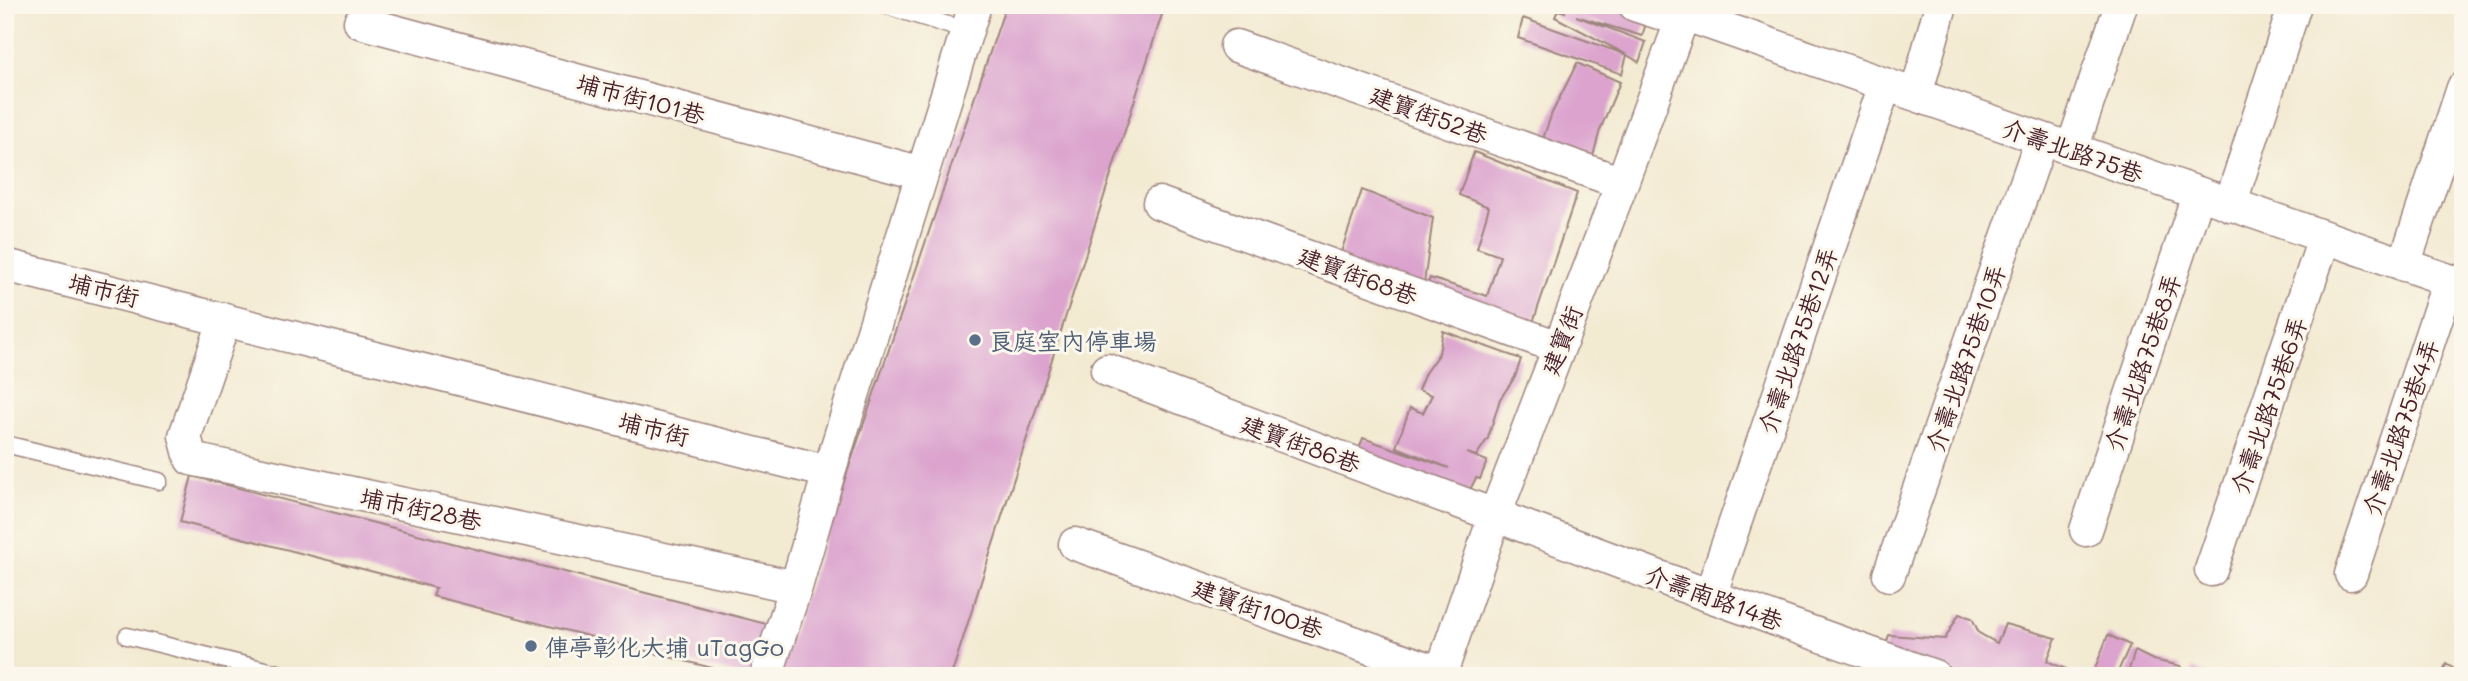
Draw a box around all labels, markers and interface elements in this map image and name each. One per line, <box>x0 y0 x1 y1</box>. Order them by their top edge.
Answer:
street label: 埔市街101巷 <box>573 66 709 130</box>
street label: 建寶街52巷 <box>1366 78 1492 150</box>
street label: 介壽北路75巷 <box>1998 111 2148 189</box>
street label: 建寶街68巷 <box>1294 239 1422 311</box>
street label: 介壽北路75巷12弄 <box>1751 243 1843 437</box>
street label: 介壽北路75巷10弄 <box>1918 260 2012 456</box>
street label: 埔市街 <box>65 265 143 313</box>
street label: 介壽北路75巷8弄 <box>2097 269 2187 455</box>
street label: 建寶街 <box>1534 301 1588 379</box>
street label: 介壽北路75巷6弄 <box>2223 312 2313 498</box>
place label: 良庭室內停車場 <box>989 325 1157 356</box>
marker: 良庭室內停車場 <box>967 332 983 348</box>
street label: 介壽北路75巷4弄 <box>2355 334 2445 520</box>
street label: 埔市街 <box>615 404 693 452</box>
street label: 建寶街86巷 <box>1237 407 1365 479</box>
street label: 埔市街28巷 <box>357 480 485 536</box>
street label: 介壽南路14巷 <box>1641 558 1787 636</box>
street label: 建寶街100巷 <box>1188 571 1328 645</box>
place label: 俥亭彰化大埔 uTagGo <box>545 631 784 662</box>
marker: 俥亭彰化大埔 uTagGo <box>523 638 539 654</box>

